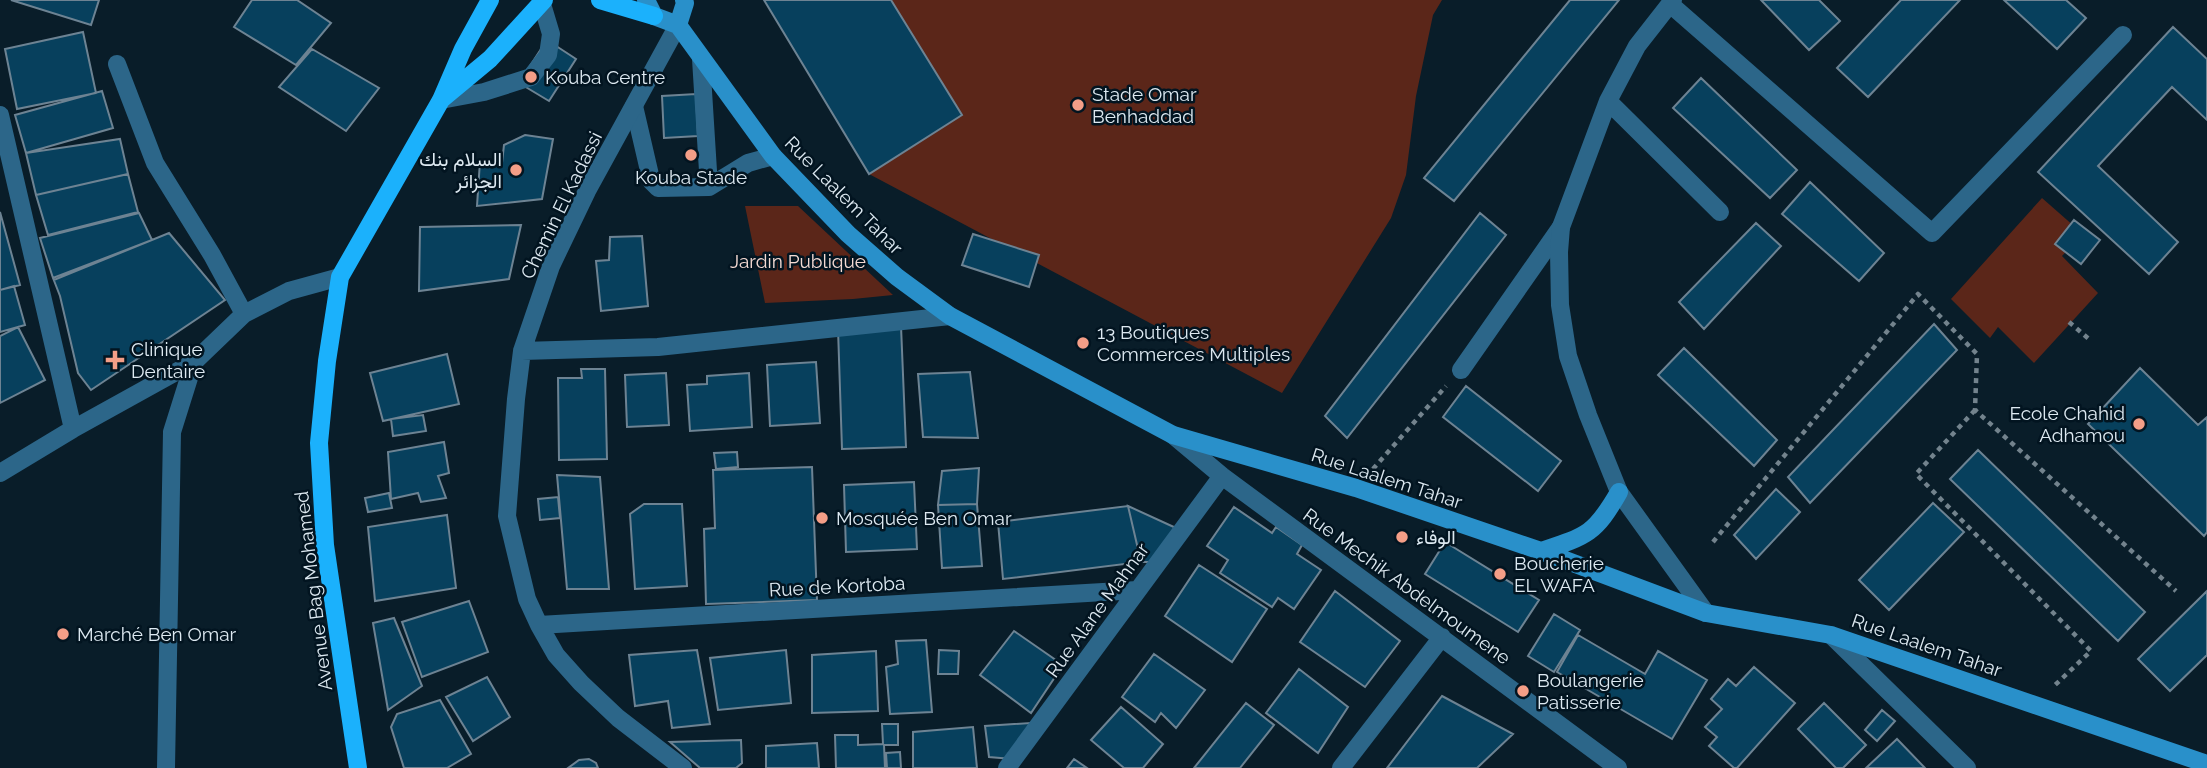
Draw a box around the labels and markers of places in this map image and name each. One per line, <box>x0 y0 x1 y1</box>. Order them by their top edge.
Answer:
place label: Kouba Centre <box>545 66 665 88</box>
marker: Kouba Centre <box>523 69 539 85</box>
place label: Stade Omar Benhaddad <box>1092 83 1197 127</box>
marker: Stade Omar Benhaddad <box>1070 97 1086 113</box>
marker: Kouba Stade <box>683 147 699 163</box>
place label: السلام بنك الجزائر <box>419 148 502 193</box>
marker: السلام بنك الجزائر <box>508 162 524 178</box>
place label: Kouba Stade <box>635 166 747 188</box>
place label: 13 Boutiques Commerces Multiples <box>1097 321 1290 365</box>
marker: 13 Boutiques Commerces Multiples <box>1075 335 1091 351</box>
place label: Clinique Dentaire <box>131 338 205 382</box>
marker: Clinique Dentaire <box>105 350 125 370</box>
place label: Ecole Chahid Adhamou <box>2009 402 2125 446</box>
marker: Ecole Chahid Adhamou <box>2131 416 2147 432</box>
place label: Mosquée Ben Omar <box>836 507 1012 529</box>
marker: Mosquée Ben Omar <box>814 510 830 526</box>
place label: الوفاء <box>1416 526 1456 549</box>
marker: الوفاء <box>1394 529 1410 545</box>
place label: Boucherie EL WAFA <box>1514 552 1604 596</box>
marker: Boucherie EL WAFA <box>1492 566 1508 582</box>
place label: Marché Ben Omar <box>77 623 237 645</box>
marker: Marché Ben Omar <box>55 626 71 642</box>
place label: Boulangerie Patisserie <box>1537 669 1644 713</box>
marker: Boulangerie Patisserie <box>1515 683 1531 699</box>

